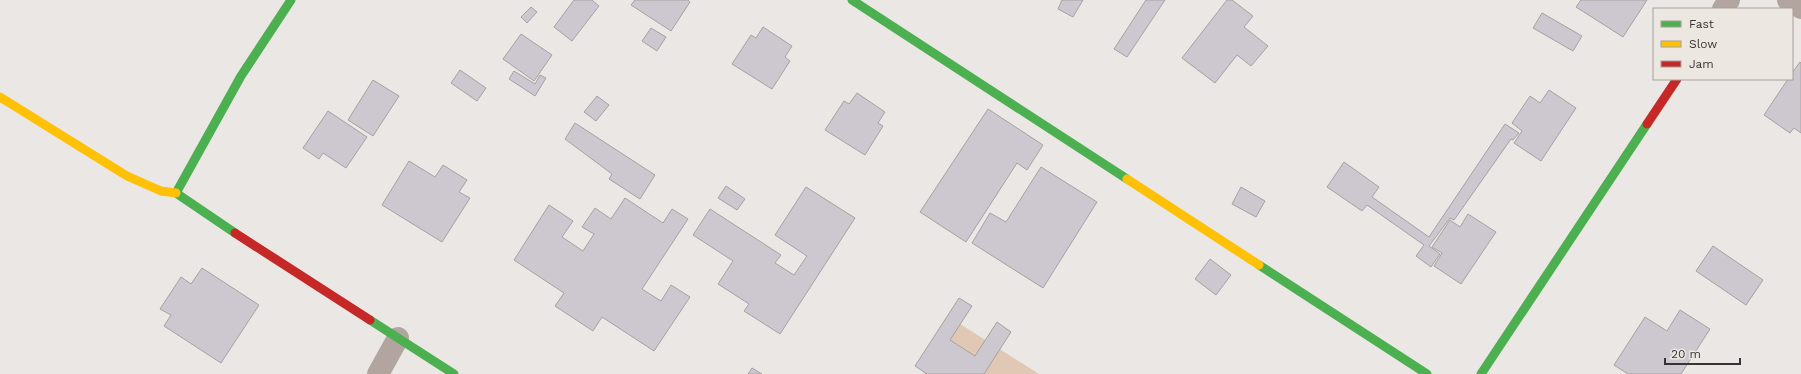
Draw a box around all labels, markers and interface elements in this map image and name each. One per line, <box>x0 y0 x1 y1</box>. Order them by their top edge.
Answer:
legend <box>1653 8 1793 80</box>
text: Fast <box>1689 17 1714 31</box>
text: Slow <box>1689 37 1717 51</box>
text: Jam <box>1689 57 1714 71</box>
scale bar <box>1665 340 1740 366</box>
text: 20 m <box>1671 347 1701 361</box>

